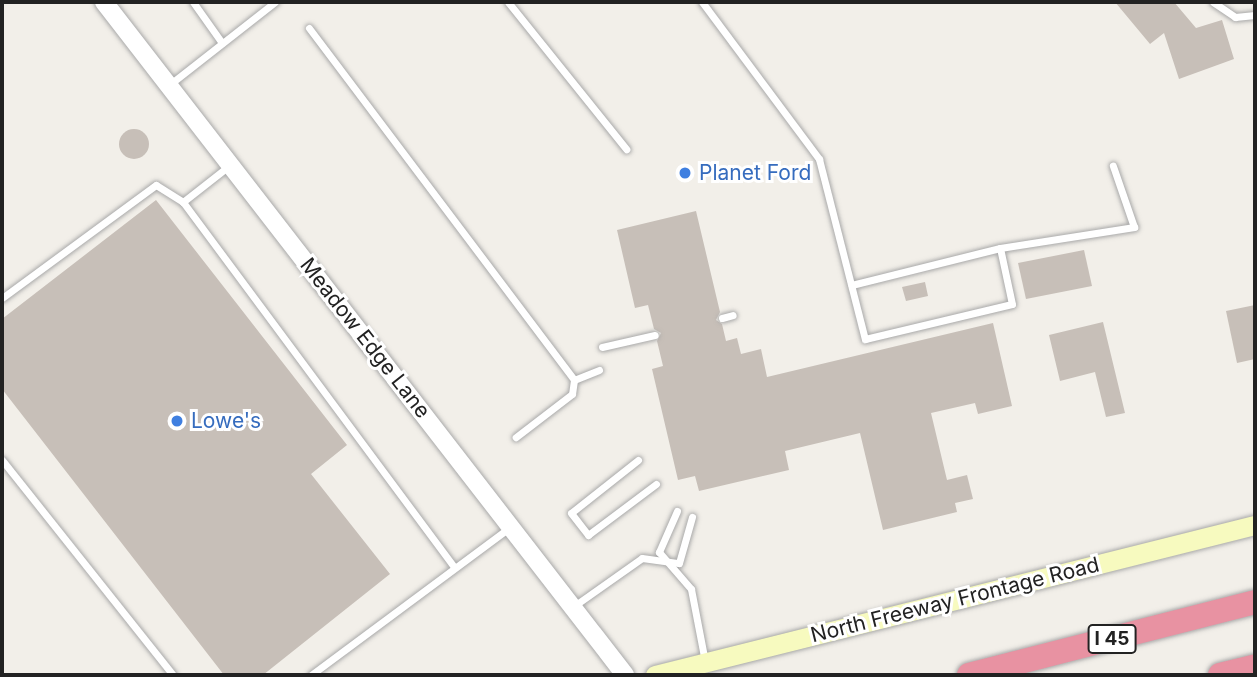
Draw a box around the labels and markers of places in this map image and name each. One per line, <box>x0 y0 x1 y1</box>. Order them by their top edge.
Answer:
place label: Planet Ford <box>699 160 811 186</box>
marker: Planet Ford <box>677 165 693 181</box>
place label: Lowe's <box>191 408 261 434</box>
marker: Lowe's <box>169 413 185 429</box>

